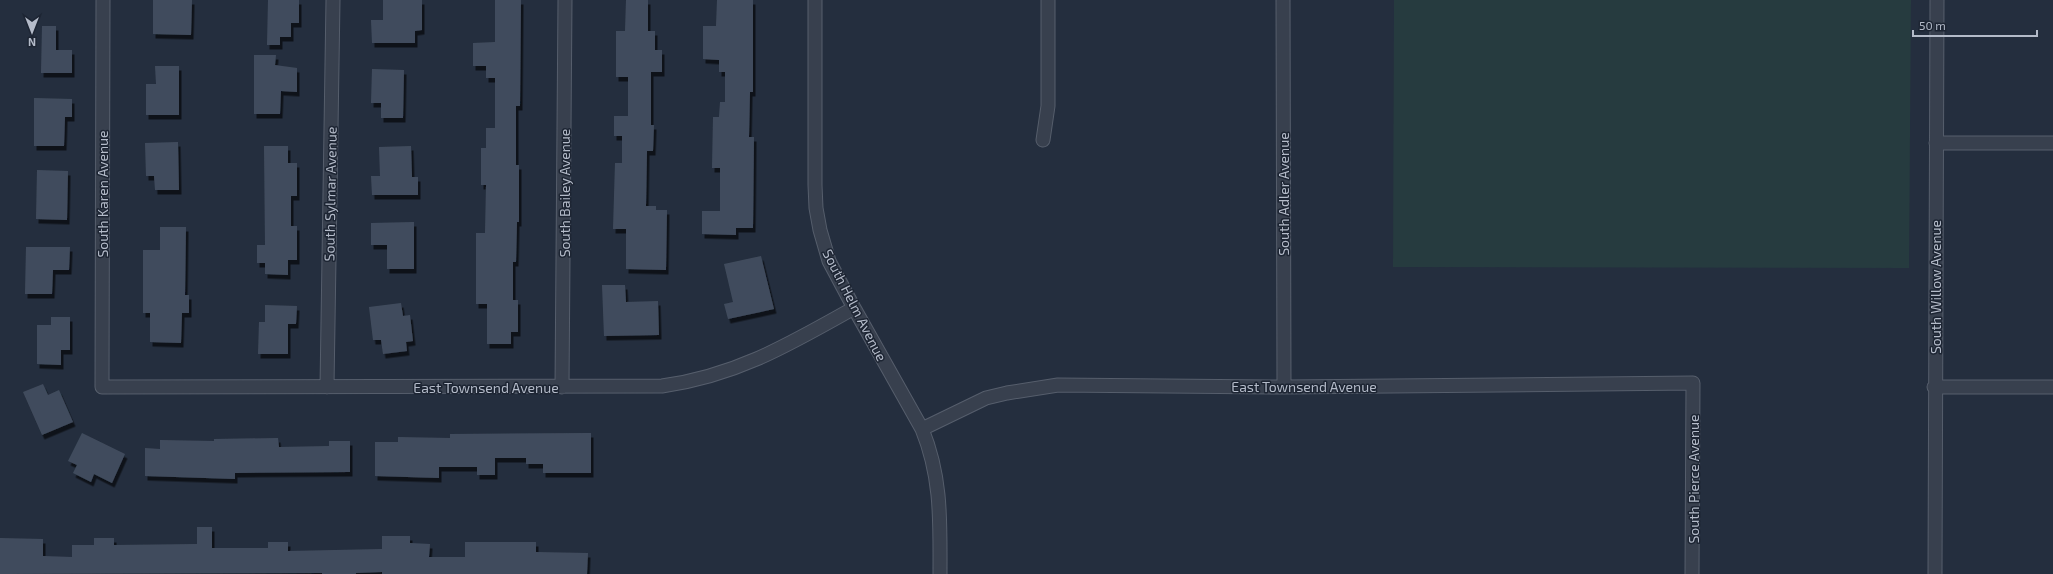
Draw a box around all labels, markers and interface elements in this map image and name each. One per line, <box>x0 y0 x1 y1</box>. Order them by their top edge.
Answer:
north arrow <box>12 12 52 52</box>
scale bar <box>1913 12 2037 38</box>
text: 50 m <box>1919 18 1946 32</box>
text: N <box>28 36 36 49</box>
street label: South Sylmar Avenue <box>320 127 340 261</box>
street label: South Bailey Avenue <box>556 129 573 257</box>
street label: South Karen Avenue <box>94 130 111 258</box>
street label: South Adler Avenue <box>1275 132 1292 256</box>
street label: South Willow Avenue <box>1927 220 1944 354</box>
street label: South Helm Avenue <box>819 246 891 364</box>
street label: East Townsend Avenue <box>1231 378 1377 395</box>
street label: East Townsend Avenue <box>413 379 559 396</box>
street label: South Pierce Avenue <box>1685 414 1702 544</box>

